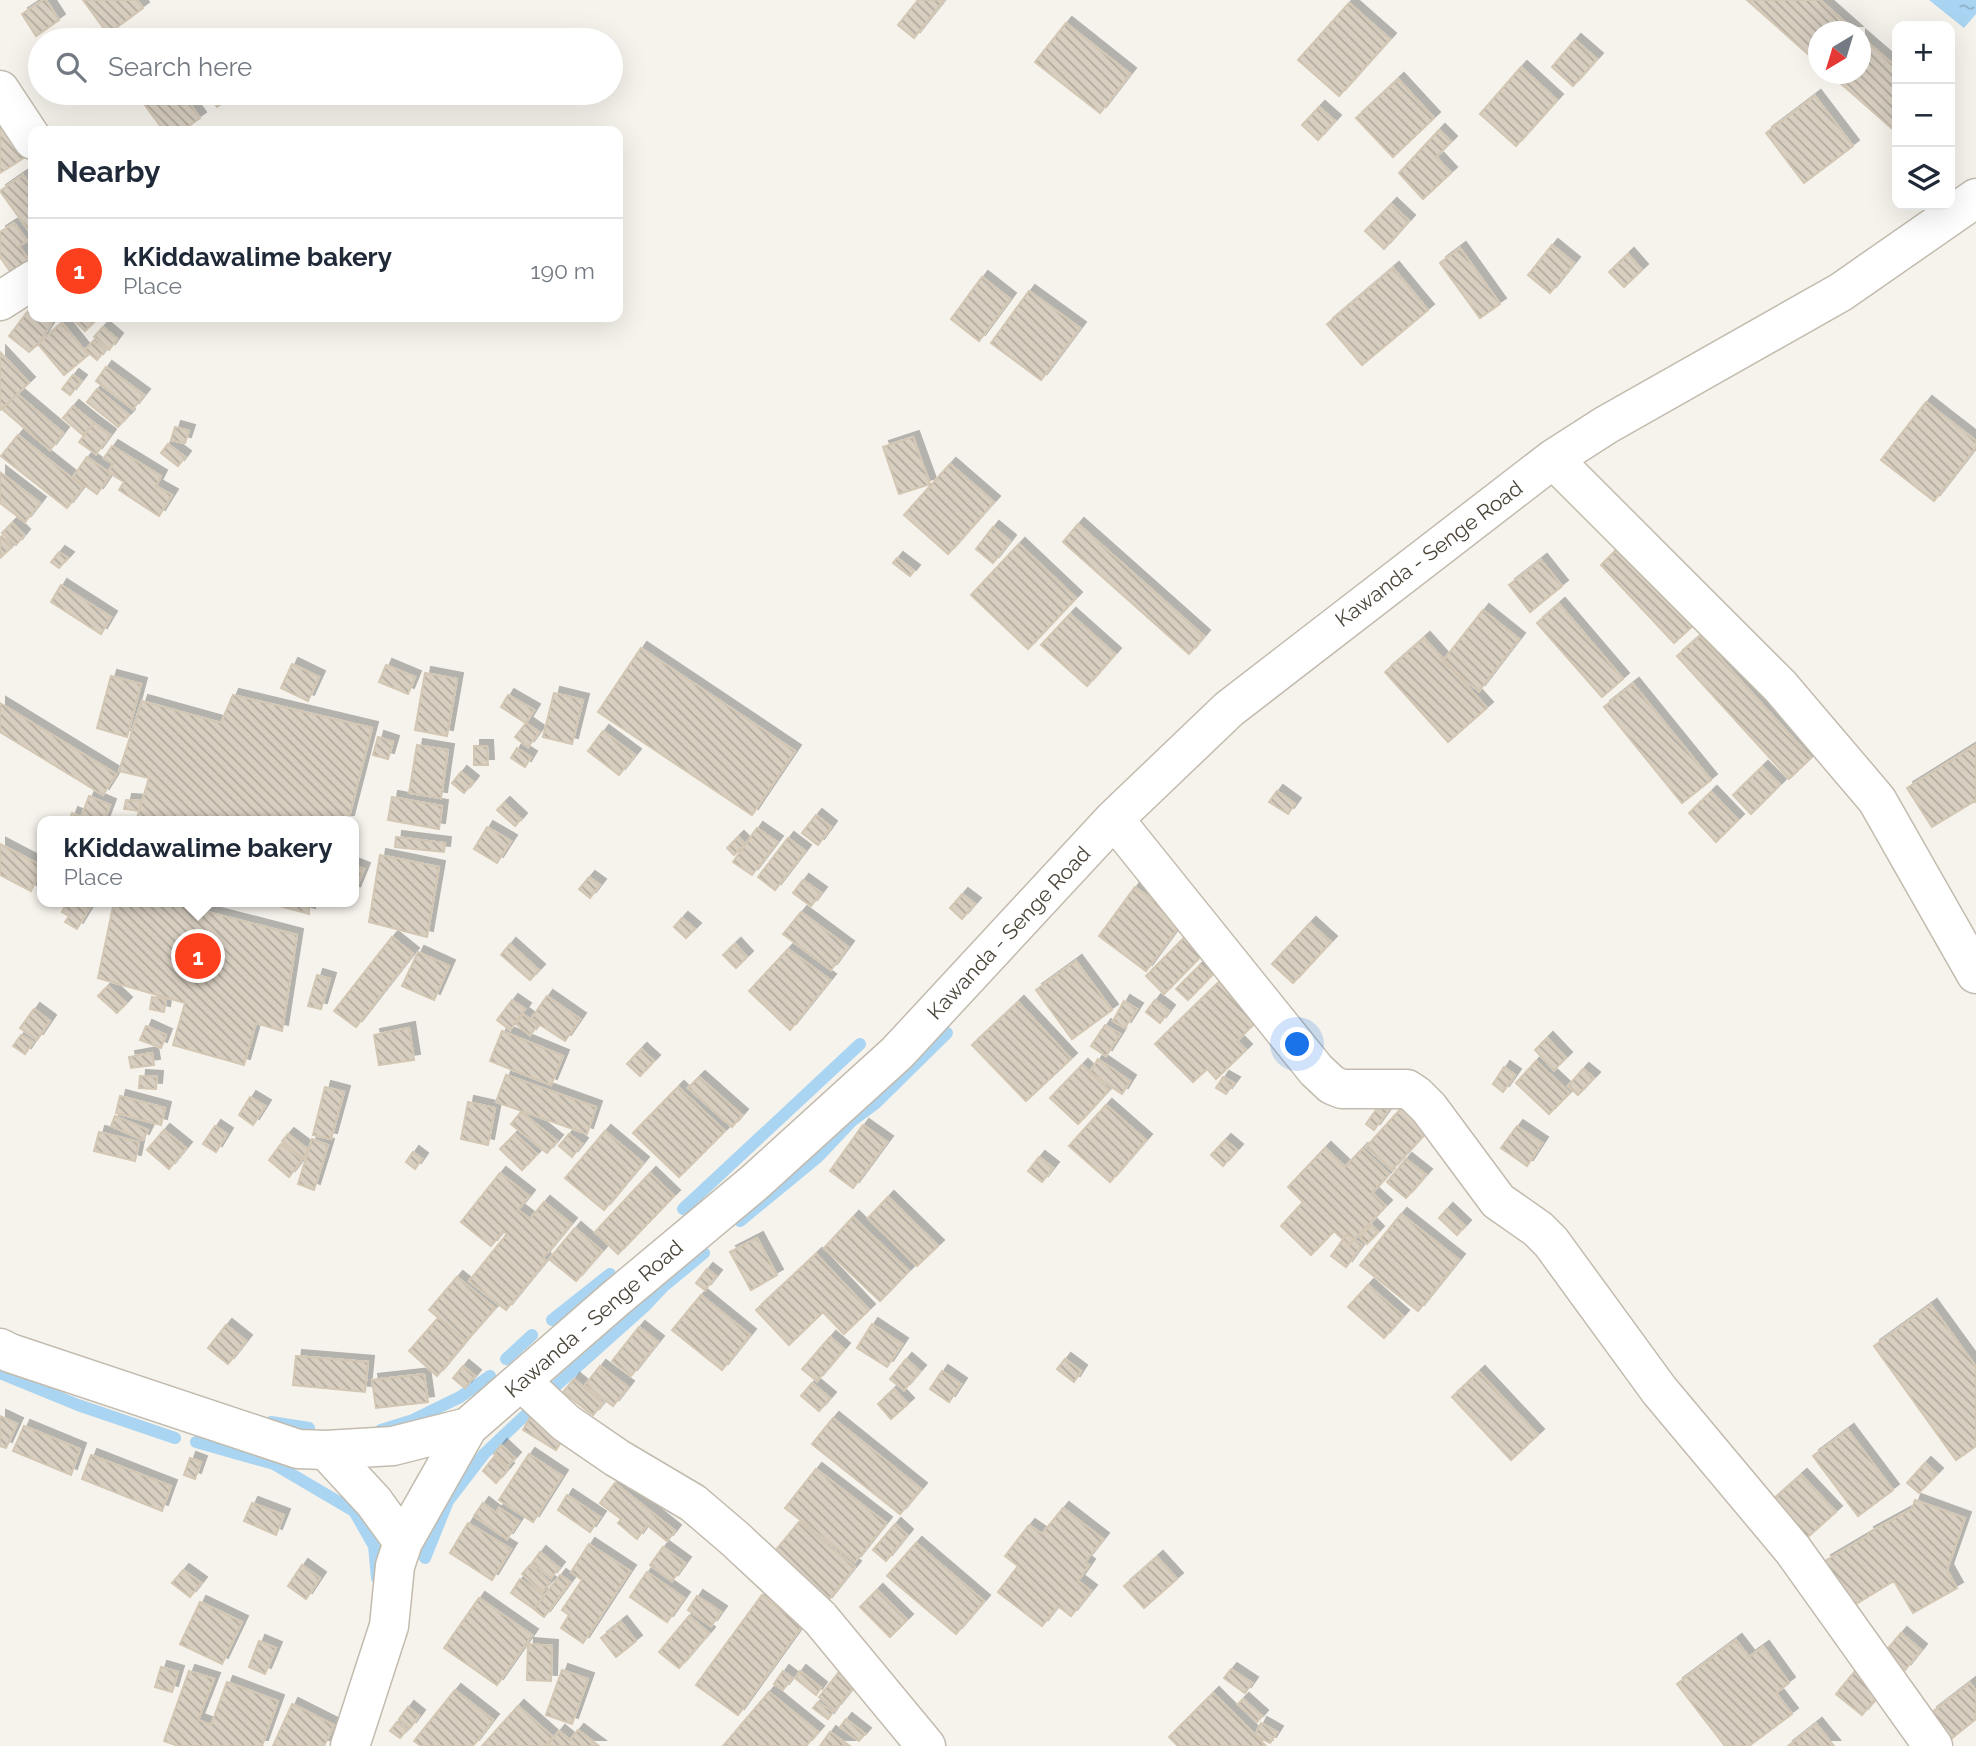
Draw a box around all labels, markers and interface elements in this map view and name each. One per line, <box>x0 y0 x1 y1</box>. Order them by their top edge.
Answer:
north arrow <box>1808 21 1871 84</box>
map controls <box>1892 21 1955 210</box>
button: + <box>1892 21 1955 84</box>
search box <box>28 28 623 105</box>
icon: search <box>52 48 90 86</box>
text: Search here <box>108 52 252 82</box>
button: − <box>1892 84 1955 147</box>
button: layers <box>1892 147 1955 210</box>
text: Nearby <box>56 154 160 189</box>
text: kKiddawalime bakery <box>123 242 392 272</box>
text: 1 <box>73 257 85 284</box>
text: 190 m <box>531 257 595 284</box>
text: Place <box>123 272 182 299</box>
street label: Kawanda - Senge Road <box>1330 475 1527 632</box>
popup <box>37 816 359 907</box>
text: kKiddawalime bakery <box>64 833 332 863</box>
street label: Kawanda - Senge Road <box>922 841 1095 1024</box>
text: Place <box>64 863 123 890</box>
pin: 1 <box>175 930 221 982</box>
your location <box>1280 1027 1314 1061</box>
street label: Kawanda - Senge Road <box>500 1235 688 1403</box>

